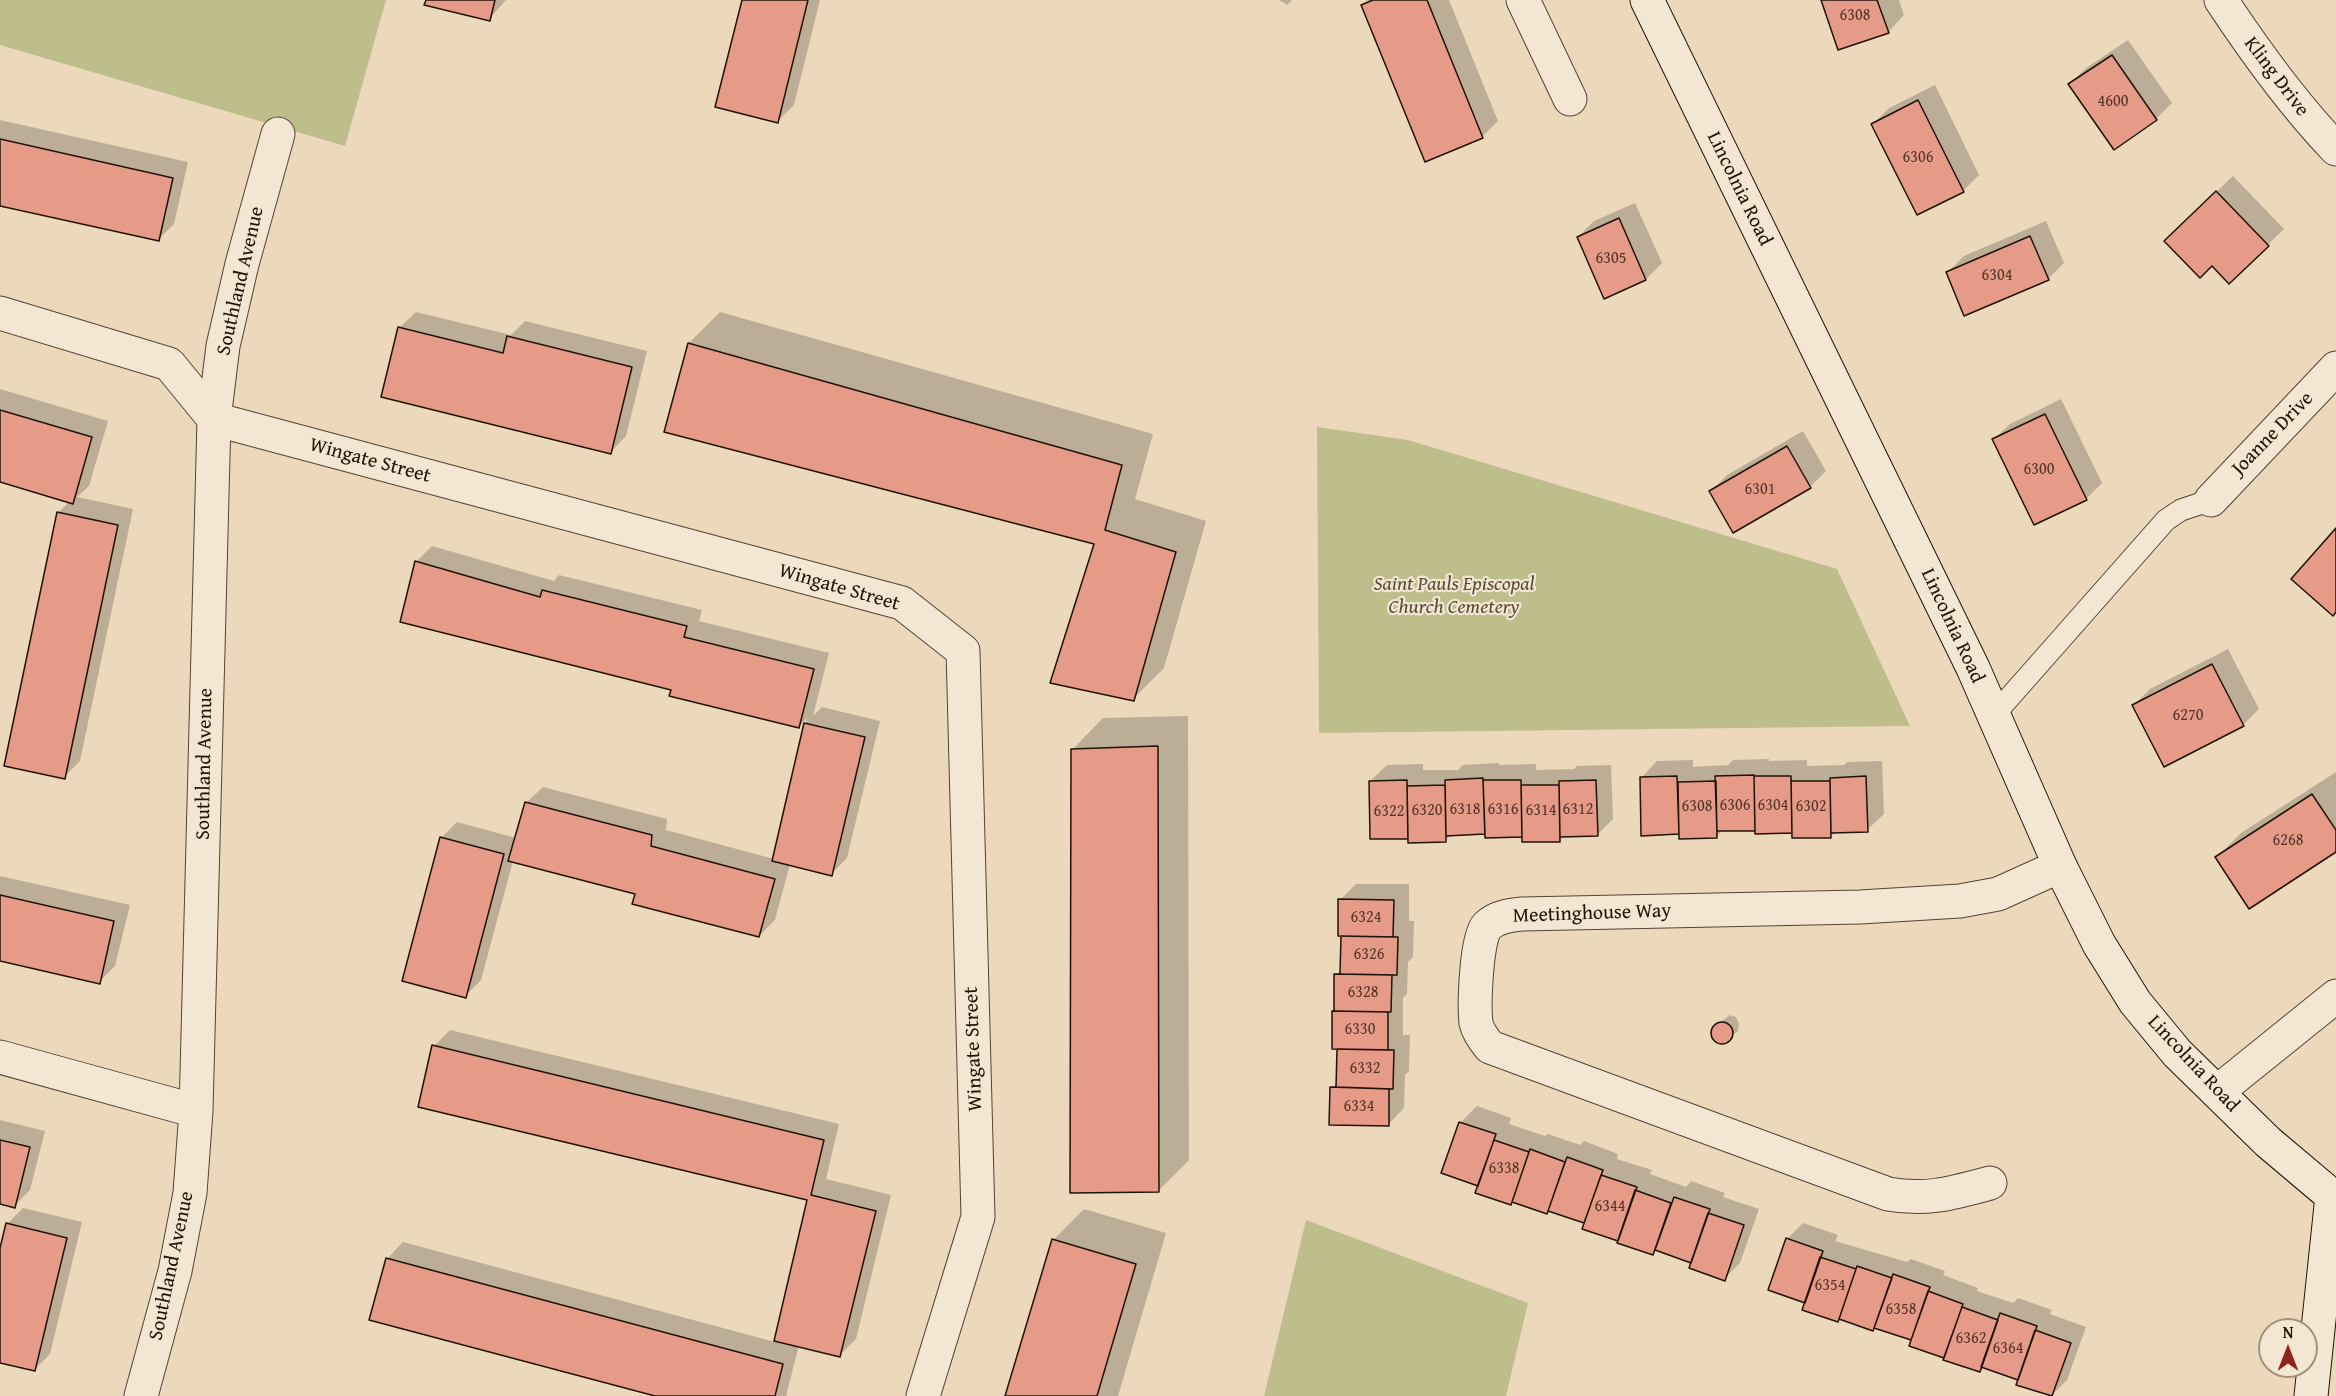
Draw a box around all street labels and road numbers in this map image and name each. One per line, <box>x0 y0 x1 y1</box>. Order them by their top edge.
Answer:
street label: Kling Drive <box>2238 32 2314 122</box>
street label: Lincolnia Road <box>1701 128 1777 250</box>
street label: Southland Avenue <box>212 204 270 358</box>
street label: Joanne Drive <box>2227 387 2319 481</box>
street label: Wingate Street <box>307 433 433 489</box>
street label: Wingate Street <box>776 559 902 617</box>
street label: Lincolnia Road <box>1915 565 1989 687</box>
street label: Southland Avenue <box>192 688 218 840</box>
street label: Meetinghouse Way <box>1512 899 1672 929</box>
street label: Wingate Street <box>960 986 988 1112</box>
street label: Lincolnia Road <box>2142 1011 2244 1117</box>
street label: Southland Avenue <box>144 1189 200 1343</box>

